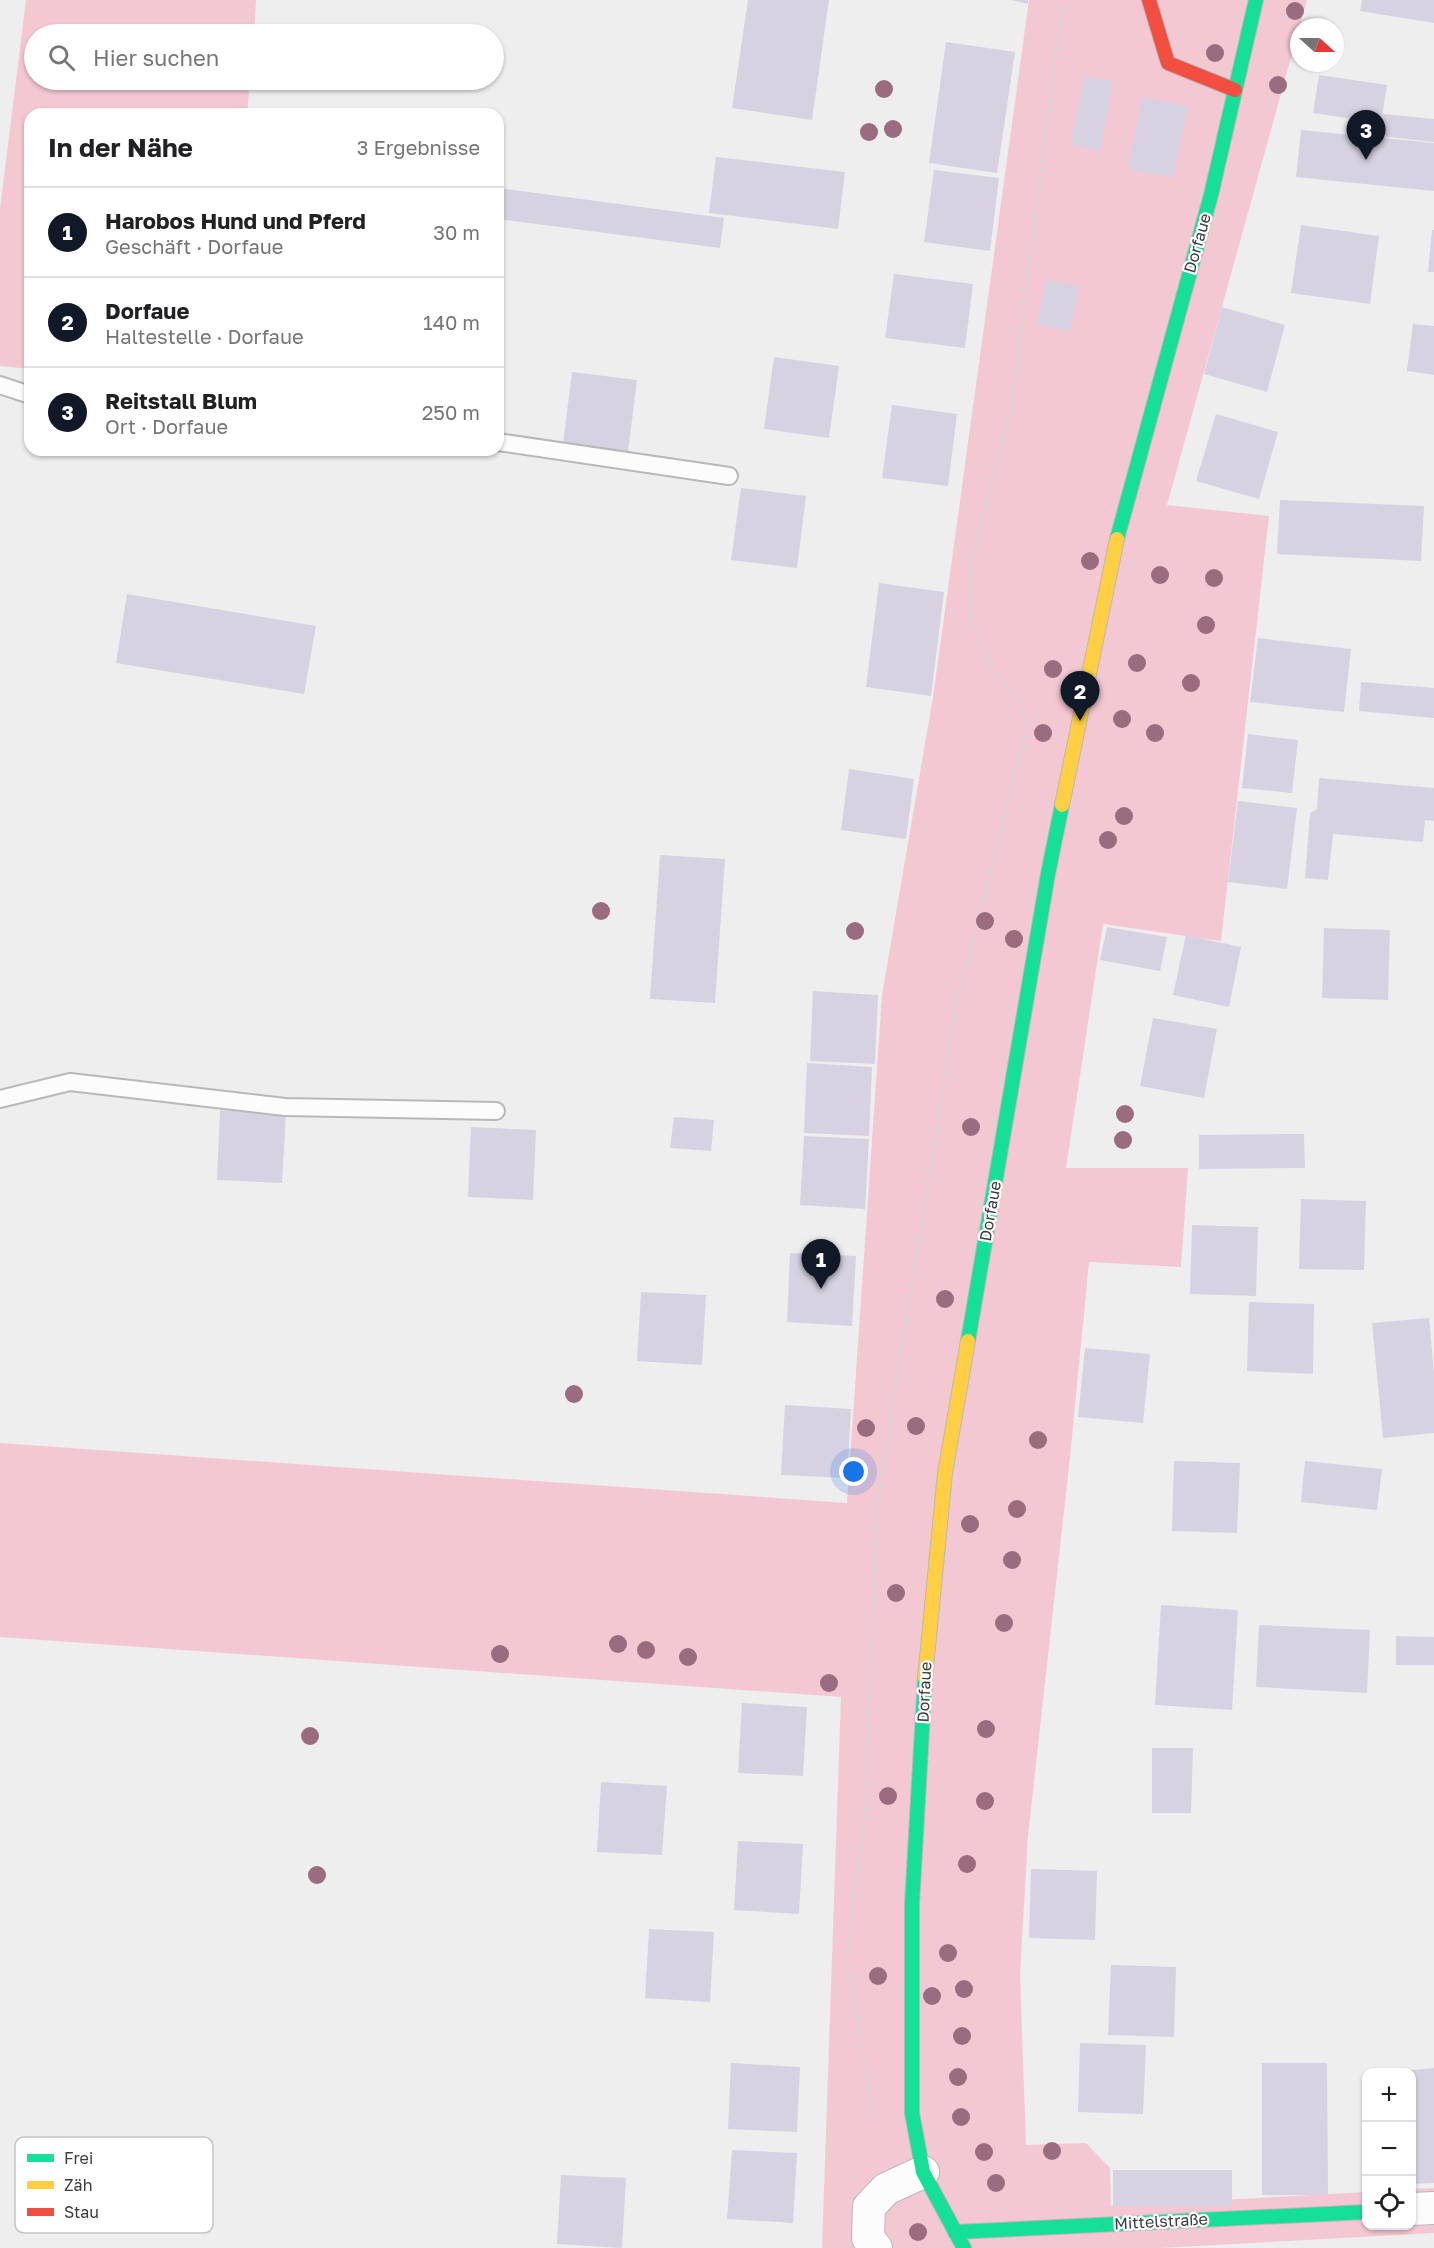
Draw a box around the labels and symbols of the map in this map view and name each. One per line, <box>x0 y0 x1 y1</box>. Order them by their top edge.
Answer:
north arrow <box>1290 18 1344 72</box>
pin: 3 <box>1346 110 1386 160</box>
street label: Dorfaue <box>1179 211 1215 275</box>
pin: 2 <box>1060 672 1100 721</box>
street label: Dorfaue <box>975 1179 1005 1243</box>
pin: 1 <box>802 1240 840 1289</box>
your location <box>839 1457 868 1486</box>
street label: Dorfaue <box>912 1661 936 1723</box>
legend <box>15 2137 213 2233</box>
text: Frei <box>64 2148 93 2168</box>
text: Zäh <box>64 2175 92 2195</box>
text: Stau <box>64 2202 99 2222</box>
street label: Mittelstraße <box>1114 2209 1208 2233</box>

